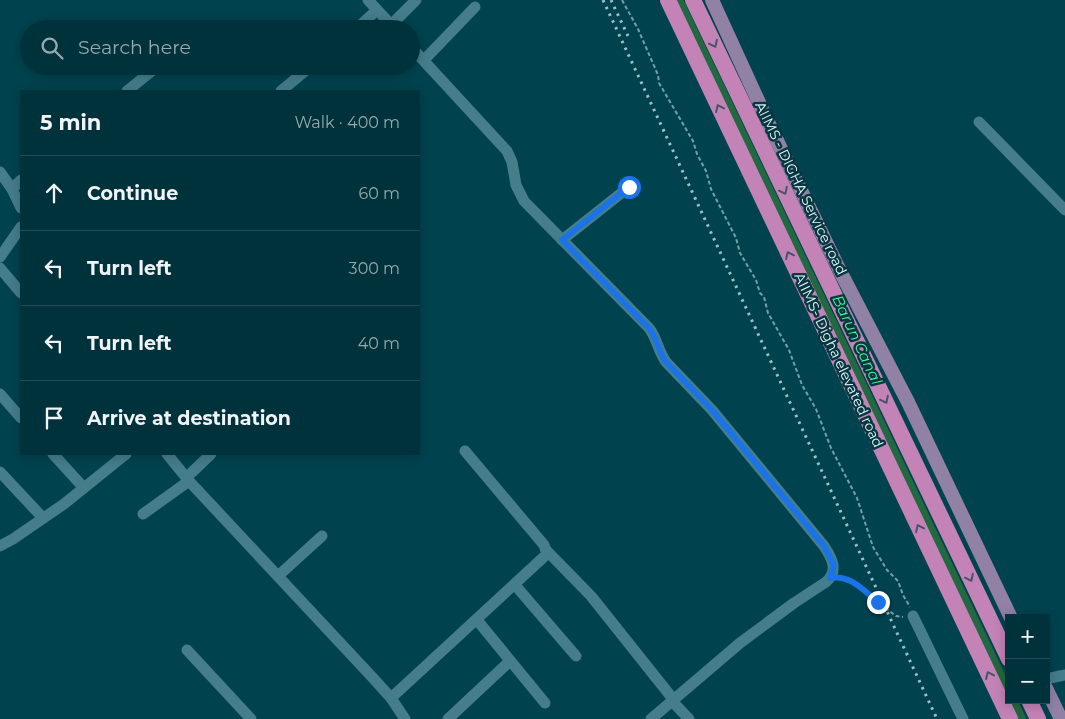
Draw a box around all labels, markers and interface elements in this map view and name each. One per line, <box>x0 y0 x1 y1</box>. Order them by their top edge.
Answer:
search box <box>20 20 420 75</box>
icon: search <box>38 34 66 62</box>
text: Search here <box>78 36 191 59</box>
one-way arrow <box>708 39 718 48</box>
street label: AIIMS - DIGHA Service road <box>751 98 851 278</box>
one-way arrow <box>715 104 726 113</box>
text: 5 min <box>40 110 101 135</box>
text: Walk · 400 m <box>294 113 400 132</box>
route start <box>618 176 641 199</box>
icon: ahead <box>40 179 68 207</box>
text: Continue <box>87 182 178 205</box>
text: 60 m <box>358 184 400 203</box>
one-way arrow <box>778 185 788 194</box>
one-way arrow <box>785 251 795 260</box>
icon: left <box>40 254 68 282</box>
text: Turn left <box>87 257 172 280</box>
text: 300 m <box>349 259 400 278</box>
street label: AIIMS- Digha elevated road <box>790 270 888 450</box>
water label: Barun Canal <box>828 292 886 388</box>
icon: left <box>40 329 68 357</box>
text: Turn left <box>87 332 172 355</box>
text: 40 m <box>358 334 400 353</box>
one-way arrow <box>879 395 889 404</box>
icon: arrive <box>40 404 68 432</box>
text: Arrive at destination <box>87 407 291 430</box>
one-way arrow <box>915 524 925 533</box>
one-way arrow <box>964 573 974 582</box>
route end <box>867 591 890 614</box>
map controls <box>1005 614 1050 704</box>
button: + <box>1005 614 1050 659</box>
button: − <box>1005 659 1050 704</box>
one-way arrow <box>984 671 995 680</box>

